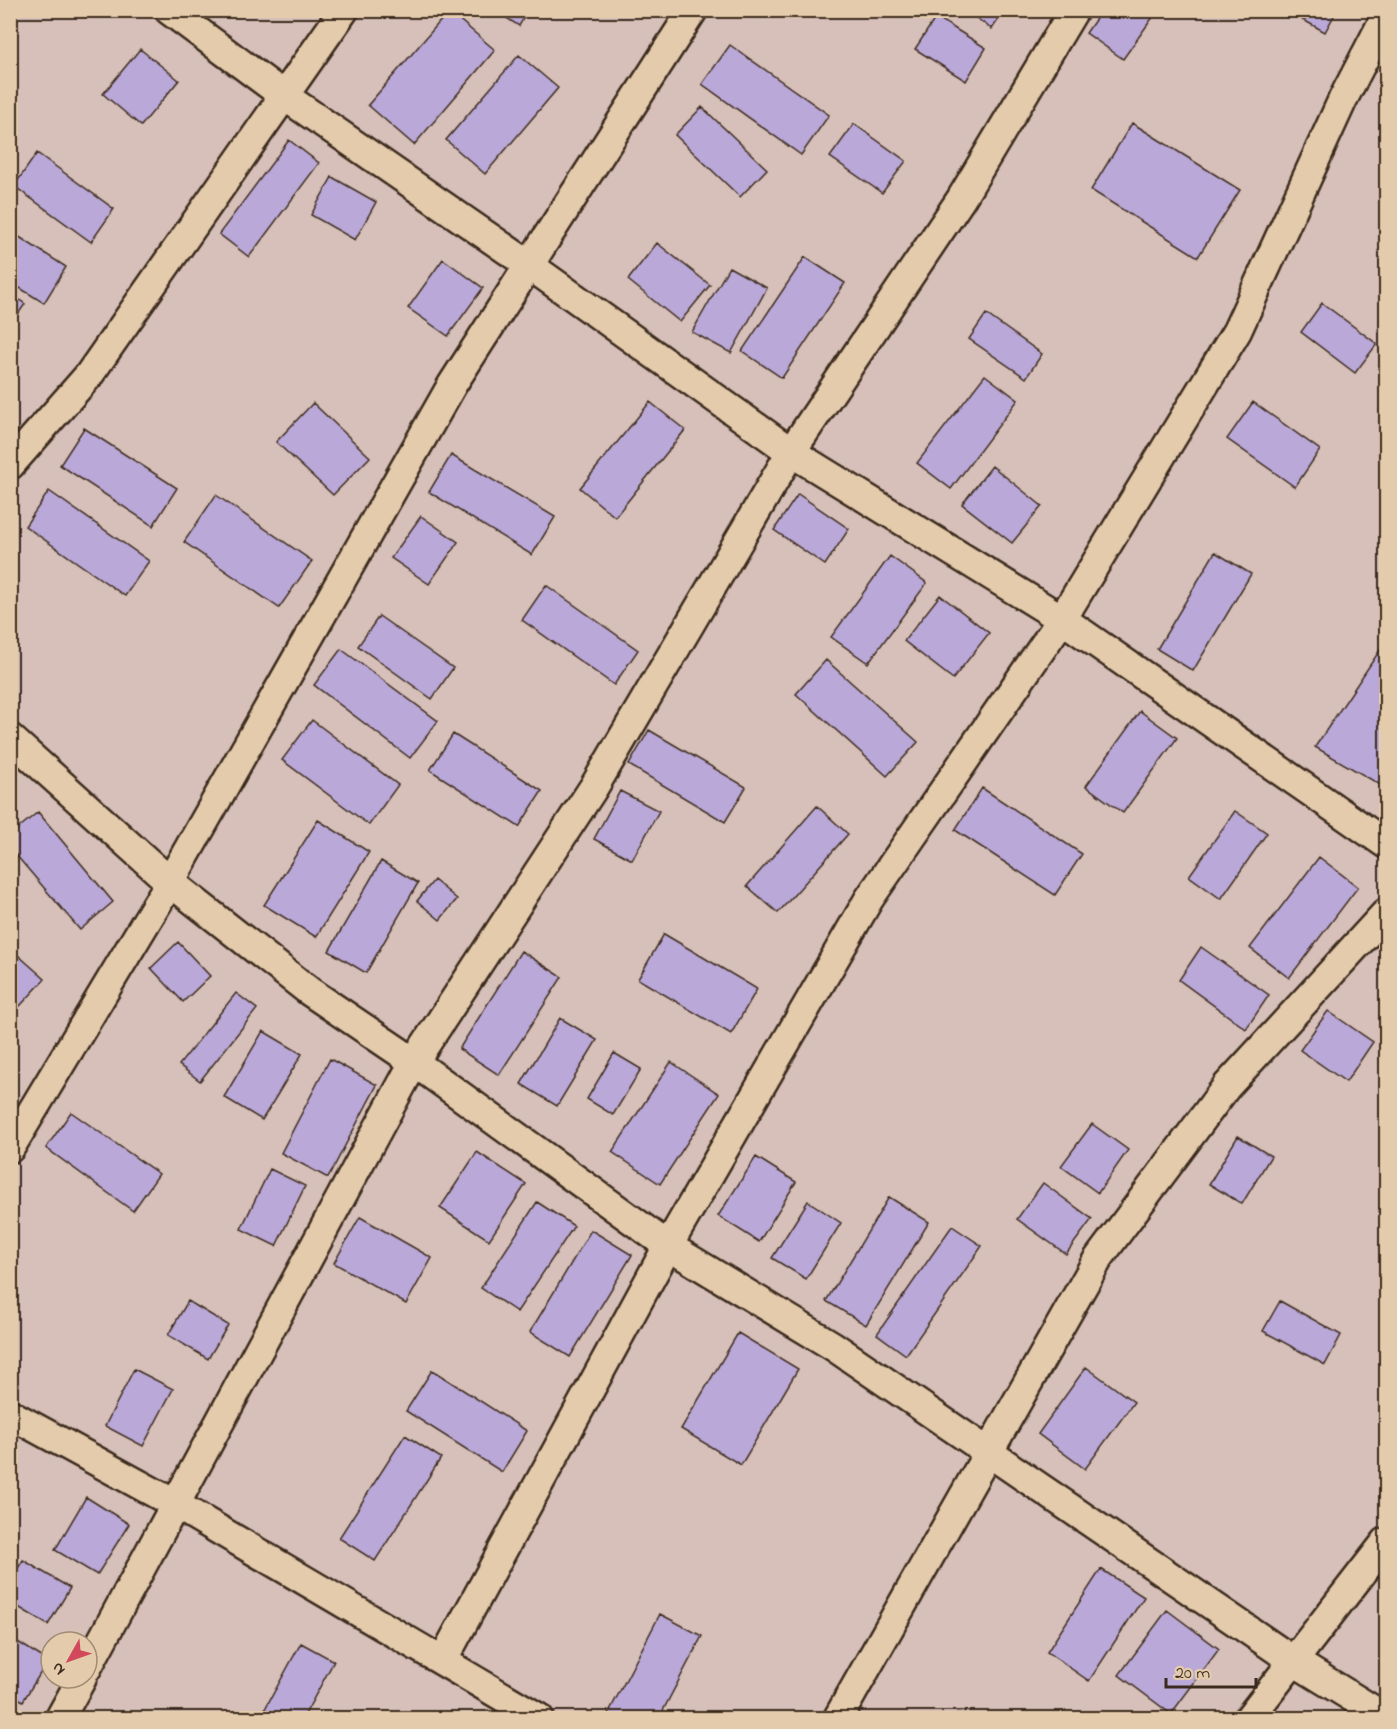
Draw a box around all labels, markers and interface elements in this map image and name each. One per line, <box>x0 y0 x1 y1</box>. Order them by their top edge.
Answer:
north arrow <box>39 1630 99 1690</box>
scale bar <box>1166 1651 1256 1689</box>
text: N <box>46 1656 72 1680</box>
text: 20 m <box>1175 1661 1210 1687</box>

